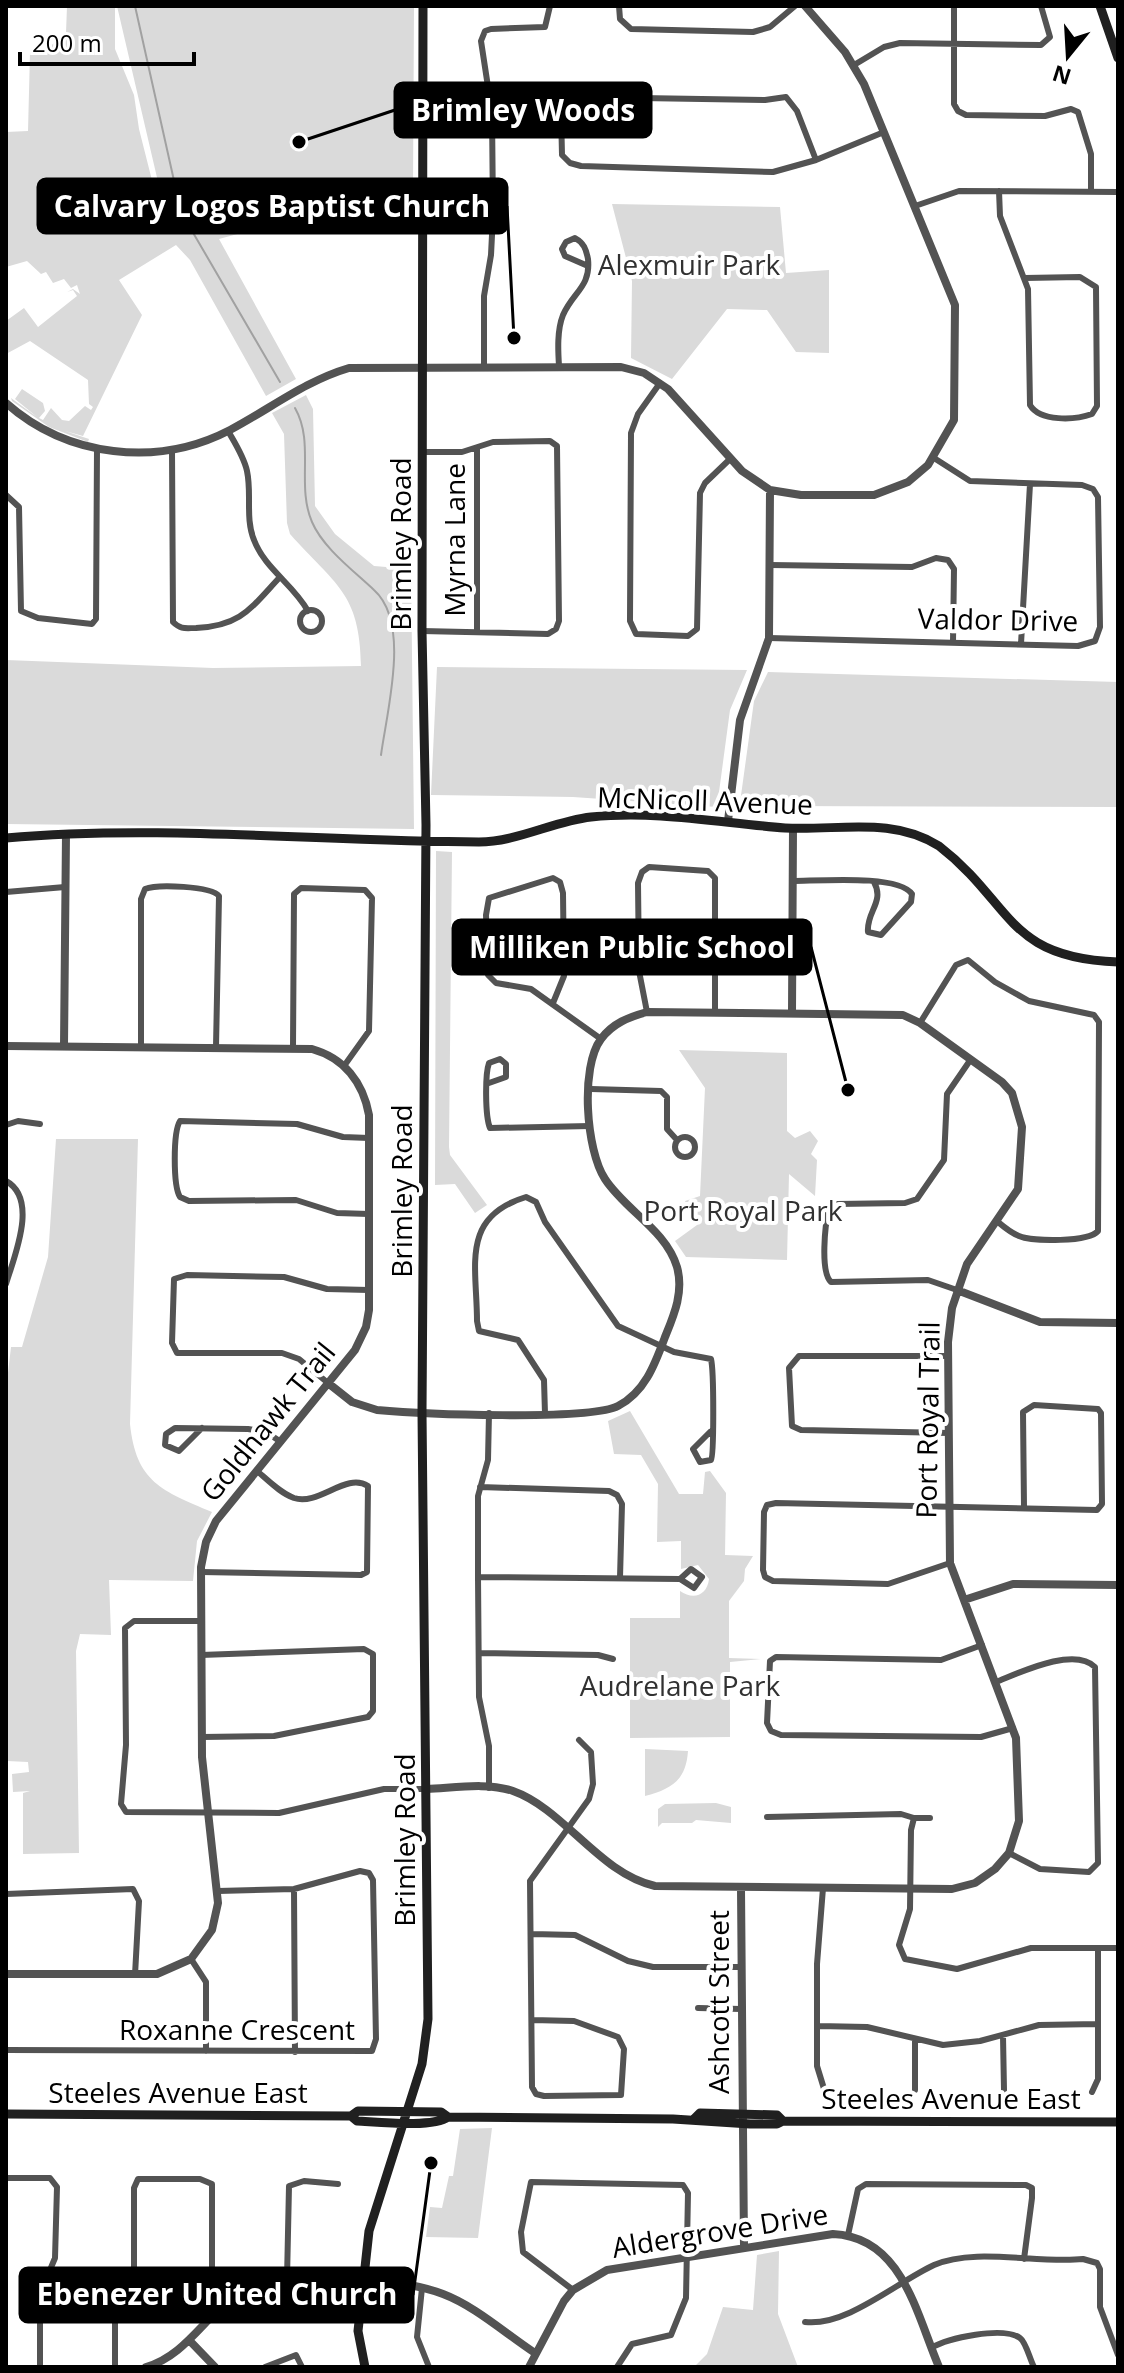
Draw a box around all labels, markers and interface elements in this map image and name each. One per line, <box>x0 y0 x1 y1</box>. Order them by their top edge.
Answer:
scale bar <box>20 16 194 66</box>
north arrow <box>1028 16 1108 96</box>
text: 200 m <box>32 26 102 59</box>
text: N <box>1048 59 1075 93</box>
callout: Brimley Woods <box>395 83 651 137</box>
text: Brimley Woods <box>411 89 635 130</box>
callout: Calvary Logos Baptist Church <box>38 179 507 233</box>
text: Calvary Logos Baptist Church <box>54 185 490 226</box>
park label: Alexmuir Park <box>598 245 781 283</box>
street label: Brimley Road <box>381 457 419 631</box>
street label: Myrna Lane <box>435 463 473 617</box>
street label: Valdor Drive <box>917 599 1079 639</box>
street label: McNicoll Avenue <box>596 777 814 823</box>
callout: Milliken Public School <box>453 920 811 974</box>
text: Milliken Public School <box>469 926 795 967</box>
street label: Brimley Road <box>382 1104 420 1278</box>
park label: Port Royal Park <box>644 1191 843 1229</box>
street label: Port Royal Trail <box>906 1321 948 1519</box>
street label: Goldhawk Trail <box>191 1334 343 1509</box>
park label: Audrelane Park <box>580 1666 781 1704</box>
street label: Brimley Road <box>385 1753 423 1927</box>
street label: Ashcott Street <box>699 1910 737 2094</box>
street label: Roxanne Crescent <box>119 2010 355 2048</box>
street label: Steeles Avenue East <box>48 2073 308 2111</box>
street label: Steeles Avenue East <box>821 2079 1081 2117</box>
street label: Aldergrove Drive <box>609 2194 831 2266</box>
callout: Ebenezer United Church <box>20 2268 413 2322</box>
text: Ebenezer United Church <box>36 2273 398 2314</box>

